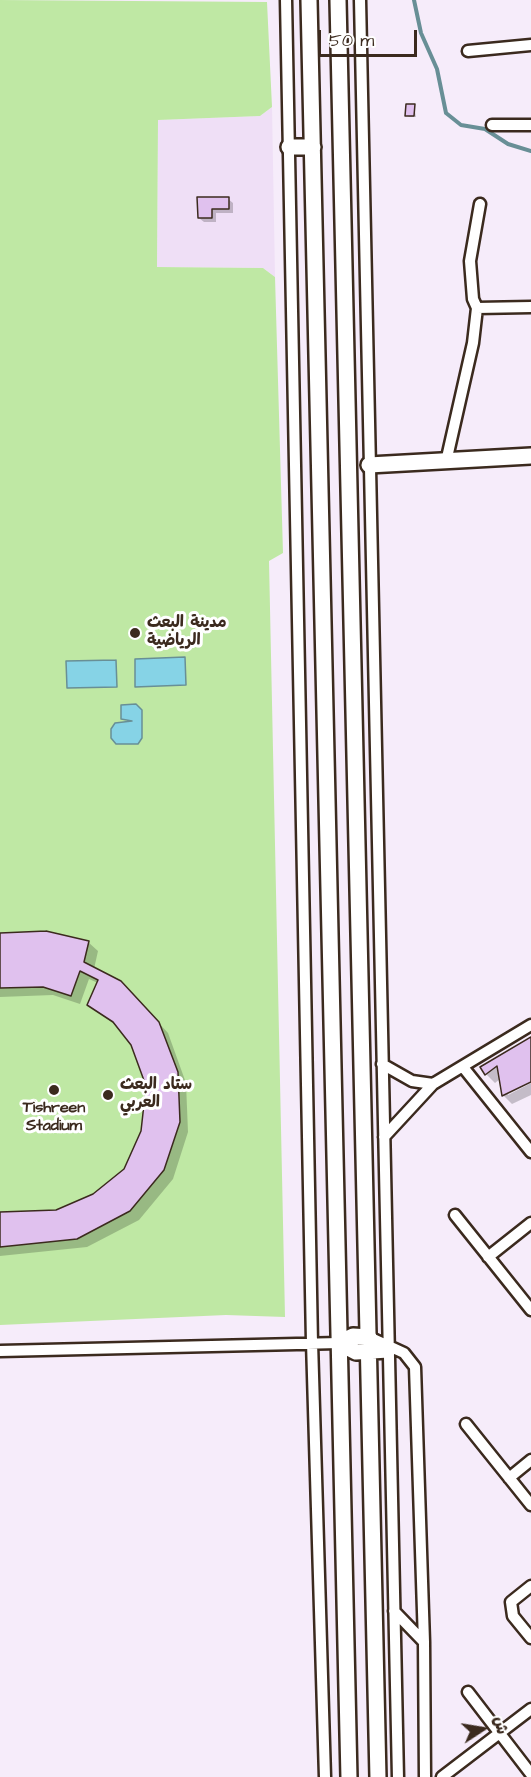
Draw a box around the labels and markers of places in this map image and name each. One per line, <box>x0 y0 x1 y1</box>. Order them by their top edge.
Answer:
place label: مدينة البعث الرياضية <box>147 614 227 652</box>
marker: مدينة البعث الرياضية <box>128 626 142 640</box>
place label: ستاد البعث العربي <box>120 1076 192 1114</box>
marker: Tishreen Stadium <box>47 1083 61 1097</box>
marker: ستاد البعث العربي <box>101 1088 115 1102</box>
place label: Tishreen Stadium <box>23 1099 85 1137</box>

